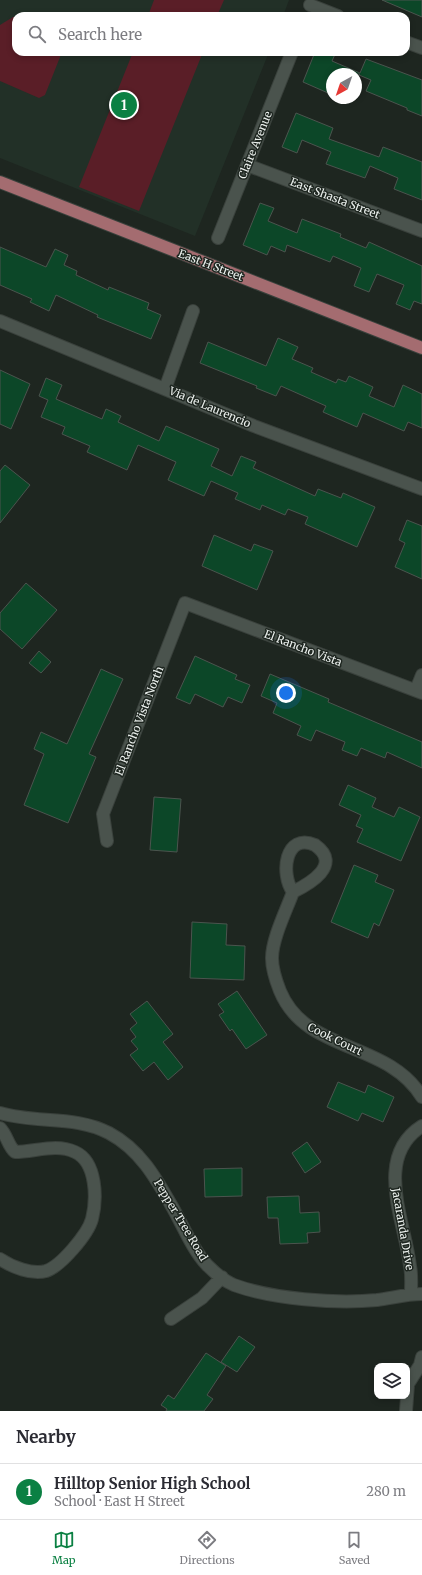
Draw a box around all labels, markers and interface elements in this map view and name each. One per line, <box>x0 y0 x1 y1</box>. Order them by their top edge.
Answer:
search box <box>12 12 410 56</box>
icon: search <box>26 23 48 45</box>
text: Search here <box>58 25 142 44</box>
north arrow <box>326 68 362 104</box>
pin: 1 <box>111 90 137 120</box>
street label: Claire Avenue <box>235 109 275 181</box>
street label: East Shasta Street <box>288 174 383 222</box>
street label: East H Street <box>177 246 246 284</box>
street label: Via de Laurencio <box>166 383 253 431</box>
street label: El Rancho Vista <box>262 627 344 669</box>
street label: El Rancho Vista North <box>112 664 167 778</box>
your location <box>276 683 296 703</box>
street label: Cook Court <box>305 1020 365 1059</box>
street label: Pepper Tree Road <box>151 1177 211 1264</box>
street label: Jacaranda Drive <box>389 1186 417 1271</box>
map controls <box>374 1363 410 1399</box>
button: layers <box>374 1363 410 1399</box>
text: Nearby <box>16 1426 76 1448</box>
text: Hilltop Senior High School <box>54 1474 250 1493</box>
text: 1 <box>26 1483 32 1500</box>
text: 280 m <box>366 1483 406 1500</box>
text: School · East H Street <box>54 1493 185 1510</box>
tab: Map <box>52 1529 76 1567</box>
tab: Directions <box>180 1529 235 1567</box>
tab: Saved <box>339 1529 370 1567</box>

